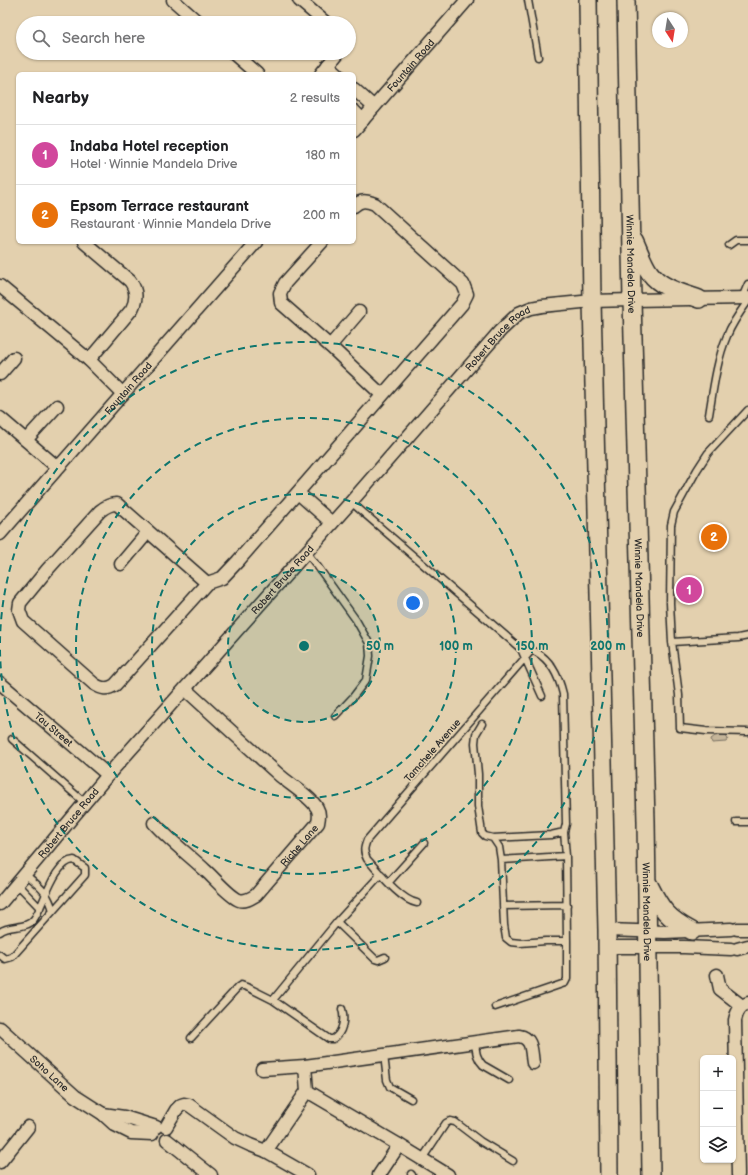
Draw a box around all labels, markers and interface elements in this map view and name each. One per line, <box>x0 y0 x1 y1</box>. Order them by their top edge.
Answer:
north arrow <box>652 12 688 48</box>
search box <box>16 16 356 60</box>
icon: search <box>30 27 52 49</box>
text: Search here <box>62 29 145 48</box>
street label: Fountain Road <box>385 37 437 95</box>
text: Nearby <box>32 88 89 108</box>
text: 2 results <box>290 90 340 106</box>
text: Indaba Hotel reception <box>70 137 229 156</box>
text: 1 <box>42 147 48 163</box>
text: 180 m <box>305 147 340 163</box>
text: Hotel · Winnie Mandela Drive <box>70 156 237 172</box>
text: Epsom Terrace restaurant <box>70 197 249 216</box>
text: 2 <box>41 207 49 223</box>
text: 200 m <box>303 207 340 223</box>
street label: Winnie Mandela Drive <box>623 214 637 314</box>
text: Restaurant · Winnie Mandela Drive <box>70 216 271 232</box>
street label: Robert Bruce Road <box>463 304 532 374</box>
street label: Fountain Road <box>102 360 155 417</box>
pin: 2 <box>701 522 727 552</box>
street label: Winnie Mandela Drive <box>631 538 646 638</box>
street label: Robert Bruce Road <box>249 543 317 617</box>
pin: 1 <box>676 575 702 605</box>
your location <box>403 593 423 613</box>
centre of rings <box>297 639 311 653</box>
text: 50 m <box>366 639 394 654</box>
text: 100 m <box>439 639 473 654</box>
text: 150 m <box>516 639 548 654</box>
text: 200 m <box>590 639 626 654</box>
street label: Tau Street <box>32 710 75 749</box>
street label: Tamchele Avenue <box>402 716 464 785</box>
street label: Robert Bruce Road <box>36 786 102 861</box>
street label: Riche Lane <box>278 822 321 869</box>
street label: Winnie Mandela Drive <box>640 862 653 961</box>
street label: Soho Lane <box>27 1053 71 1094</box>
map controls <box>700 1055 736 1163</box>
button: + <box>700 1055 736 1091</box>
button: − <box>700 1091 736 1127</box>
button: layers <box>700 1127 736 1163</box>

